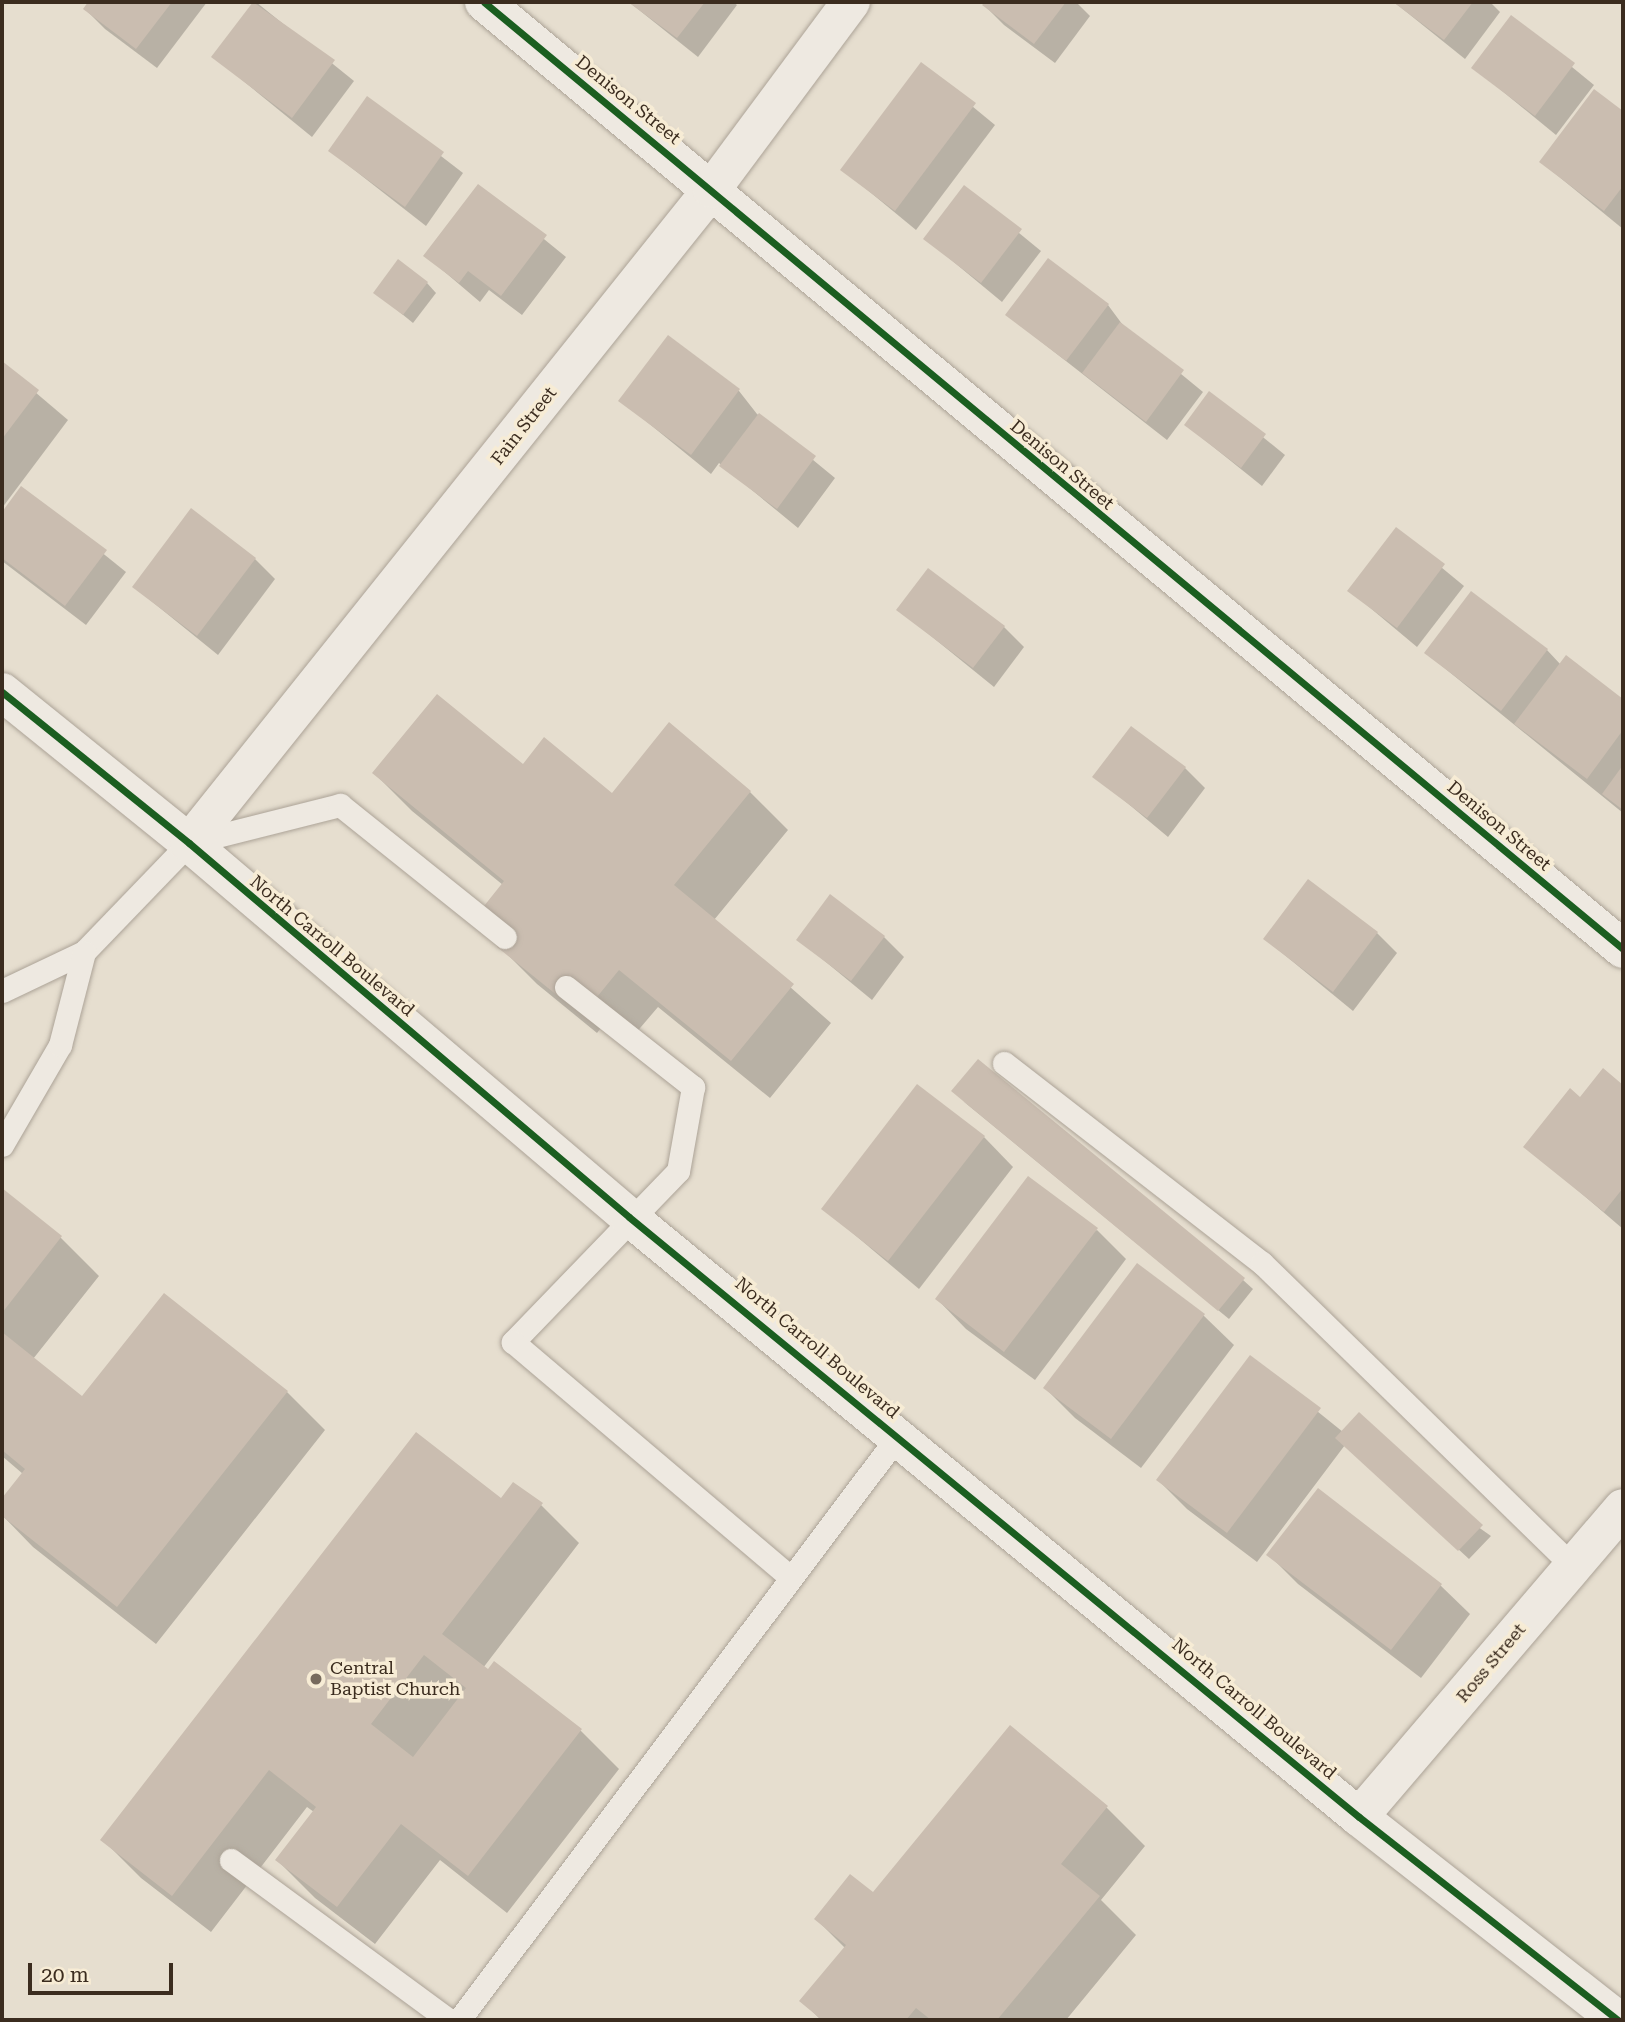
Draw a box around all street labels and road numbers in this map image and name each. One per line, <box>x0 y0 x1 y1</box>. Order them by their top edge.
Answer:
street label: Denison Street <box>571 51 685 149</box>
street label: Fain Street <box>487 383 561 469</box>
street label: Denison Street <box>1006 415 1118 515</box>
street label: Denison Street <box>1443 776 1555 876</box>
street label: North Carroll Boulevard <box>245 871 419 1021</box>
street label: North Carroll Boulevard <box>730 1273 904 1423</box>
street label: Ross Street <box>1452 1619 1530 1707</box>
street label: North Carroll Boulevard <box>1167 1634 1341 1784</box>

